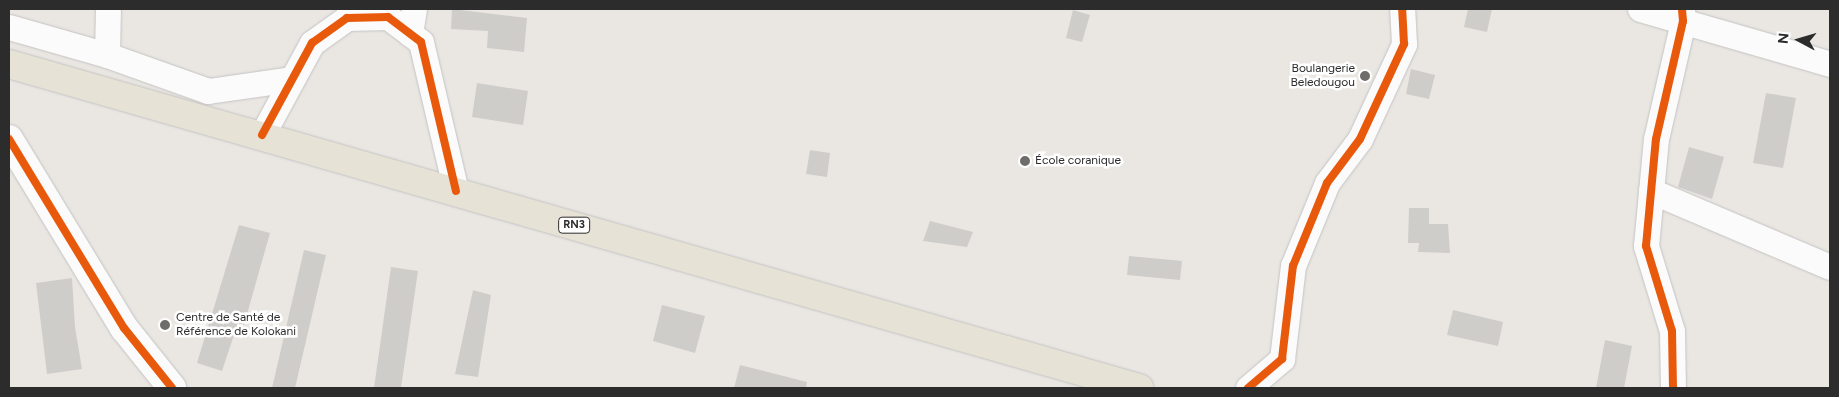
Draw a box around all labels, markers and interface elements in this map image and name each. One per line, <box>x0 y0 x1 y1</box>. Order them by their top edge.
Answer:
north arrow <box>1774 15 1824 65</box>
text: N <box>1775 32 1793 45</box>
place label: Boulangerie Beledougou <box>1291 62 1355 90</box>
marker: Boulangerie Beledougou <box>1359 70 1371 82</box>
place label: École coranique <box>1035 154 1121 168</box>
marker: École coranique <box>1019 155 1031 167</box>
road number: RN3 <box>558 216 590 234</box>
place label: Centre de Santé de Référence de Kolokani <box>176 311 296 339</box>
marker: Centre de Santé de Référence de Kolokani <box>158 318 172 332</box>

